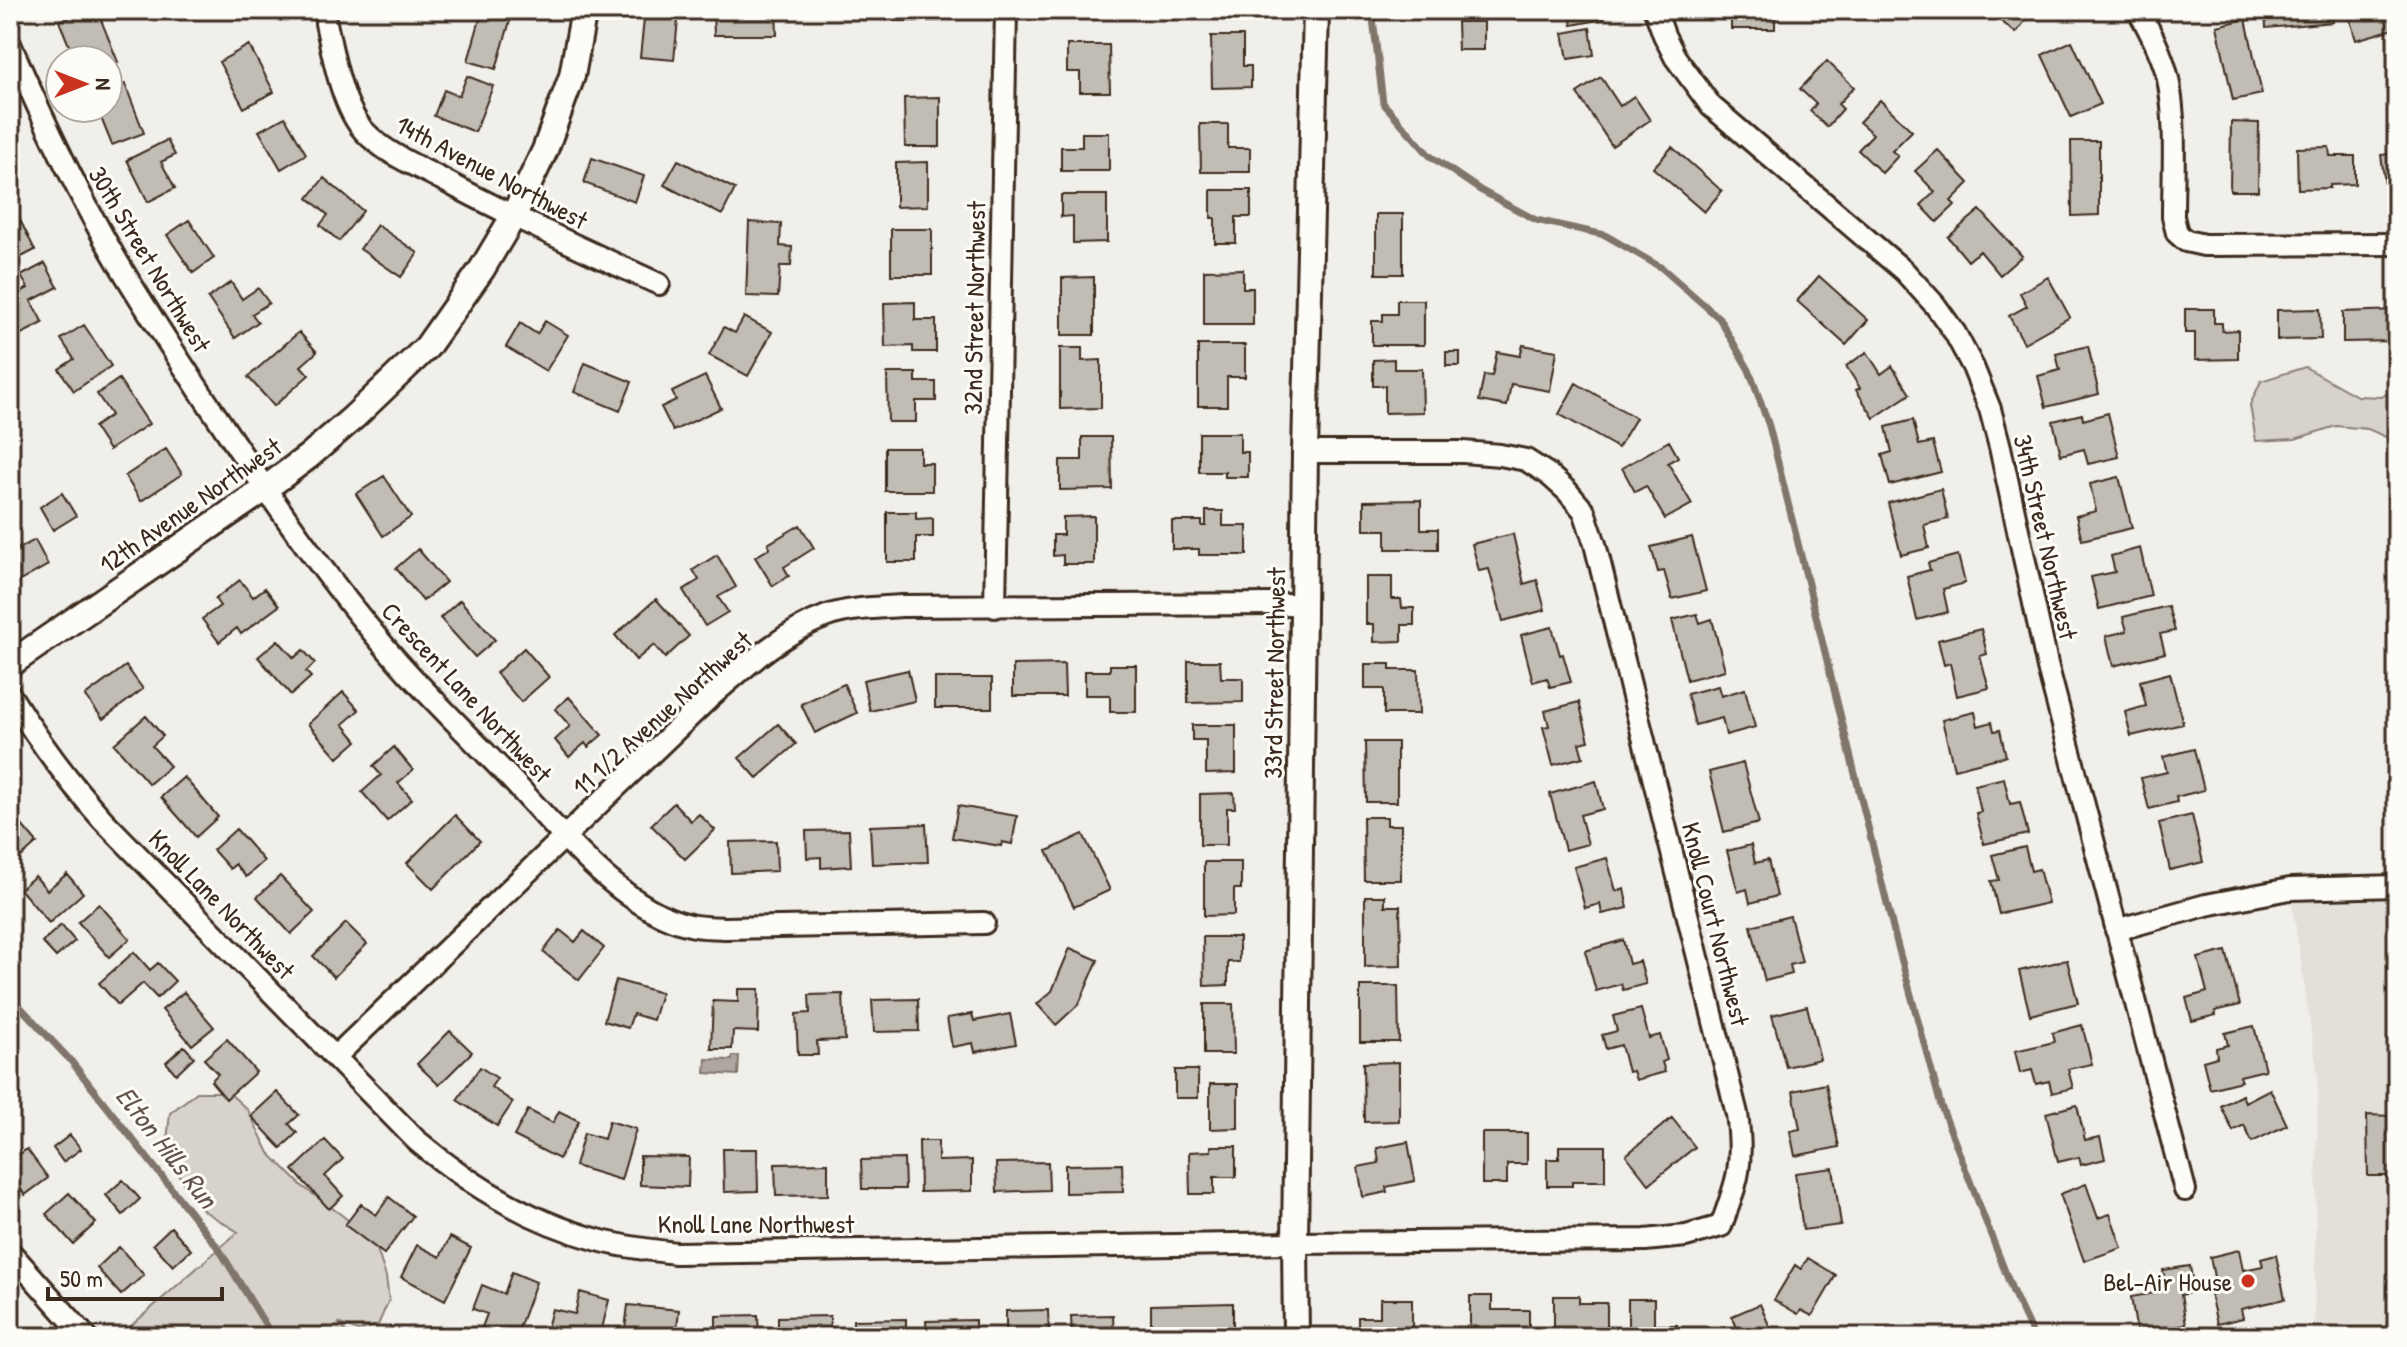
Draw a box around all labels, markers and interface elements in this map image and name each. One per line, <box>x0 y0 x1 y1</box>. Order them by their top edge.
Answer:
north arrow <box>44 44 124 124</box>
text: N <box>89 78 119 90</box>
street label: 14th Avenue Northwest <box>390 107 595 238</box>
street label: 30th Street Northwest <box>81 159 220 359</box>
street label: 32nd Street Northwest <box>955 200 993 415</box>
street label: 12th Avenue Northwest <box>92 428 289 581</box>
street label: 34th Street Northwest <box>2005 431 2087 644</box>
street label: 33rd Street Northwest <box>1255 566 1293 779</box>
street label: Crescent Lane Northwest <box>374 594 561 791</box>
street label: 11 1/2 Avenue Northwest <box>564 622 760 803</box>
street label: Knoll Court Northwest <box>1674 819 1758 1030</box>
street label: Knoll Lane Northwest <box>141 821 304 988</box>
water label: Elton Hills Run <box>107 1078 228 1218</box>
street label: Knoll Lane Northwest <box>658 1206 855 1241</box>
scale bar <box>48 1251 222 1301</box>
text: 50 m <box>60 1262 103 1294</box>
place label: Bel-Air House <box>2103 1264 2232 1299</box>
marker: Bel-Air House <box>2239 1272 2257 1290</box>

